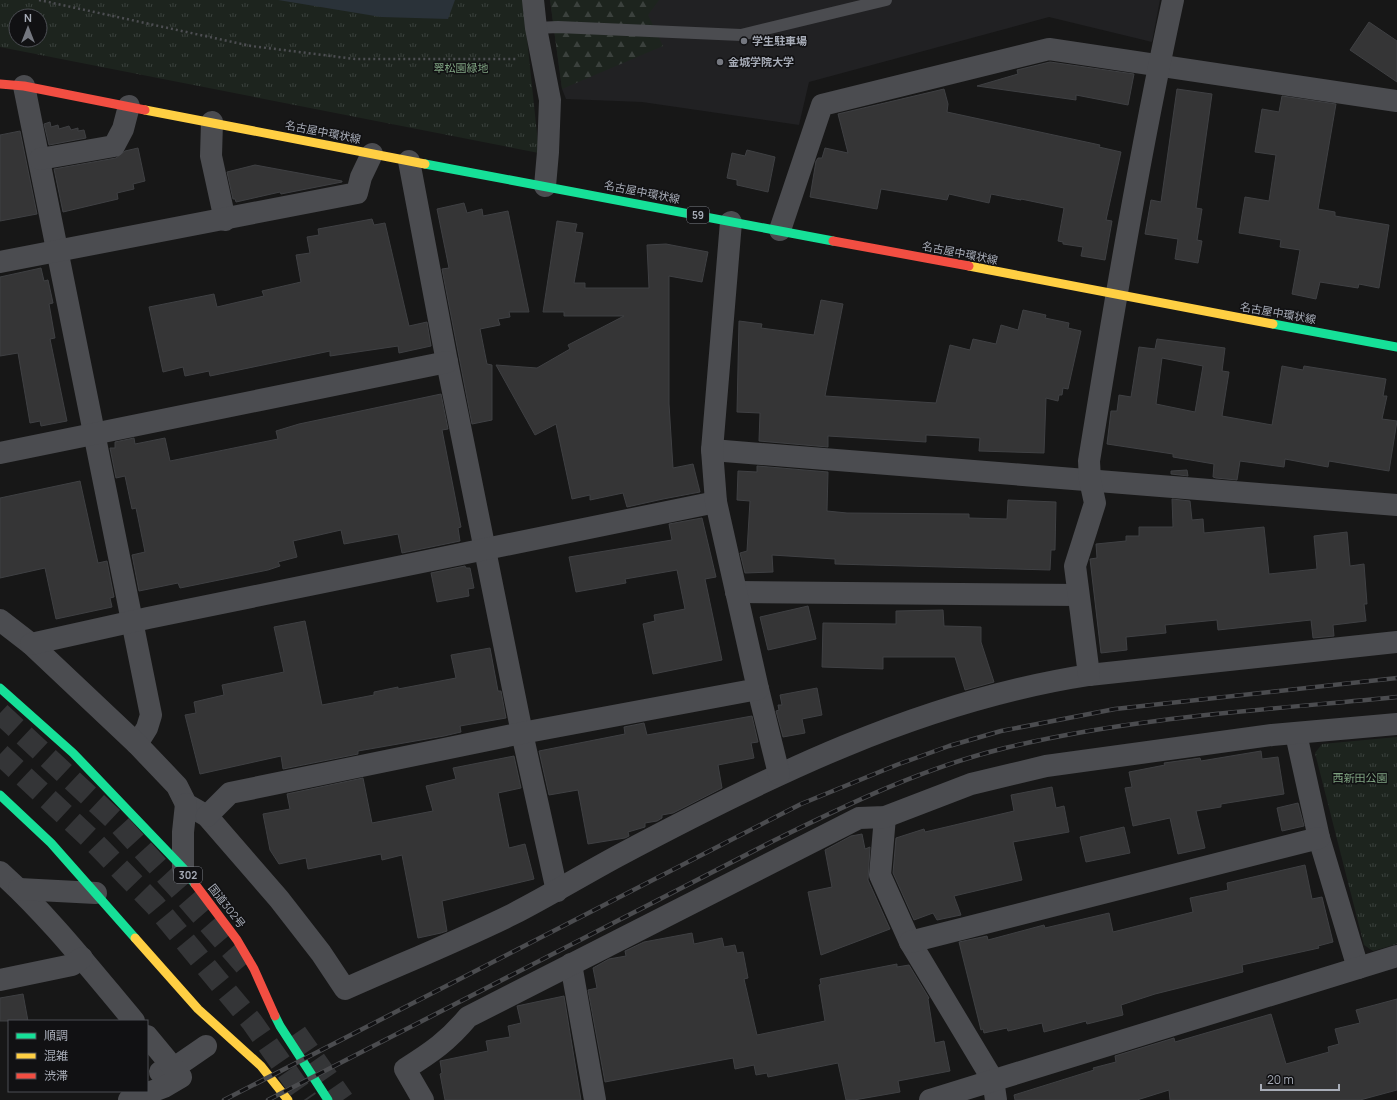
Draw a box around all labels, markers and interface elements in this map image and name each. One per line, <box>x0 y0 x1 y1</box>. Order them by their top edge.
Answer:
north arrow <box>8 8 48 48</box>
text: N <box>24 10 32 25</box>
place label: 学生駐車場 <box>752 33 807 48</box>
marker: 学生駐車場 <box>739 36 749 46</box>
place label: 金城学院大学 <box>728 54 794 69</box>
marker: 金城学院大学 <box>715 57 725 67</box>
park label: 翠松園緑地 <box>434 60 489 75</box>
street label: 名古屋中環状線 <box>284 117 362 146</box>
street label: 名古屋中環状線 <box>603 177 681 206</box>
road number: 59 <box>687 207 709 223</box>
street label: 名古屋中環状線 <box>921 238 999 267</box>
street label: 名古屋中環状線 <box>1239 298 1317 327</box>
park label: 西新田公園 <box>1333 770 1388 785</box>
road number: 302 <box>174 867 202 883</box>
street label: 国道302号 <box>205 881 249 931</box>
legend <box>8 1020 148 1092</box>
text: 順調 <box>44 1027 68 1044</box>
text: 混雑 <box>44 1047 68 1064</box>
scale bar <box>1261 1066 1339 1092</box>
text: 渋滞 <box>44 1067 68 1084</box>
text: 20 m <box>1267 1071 1294 1088</box>

